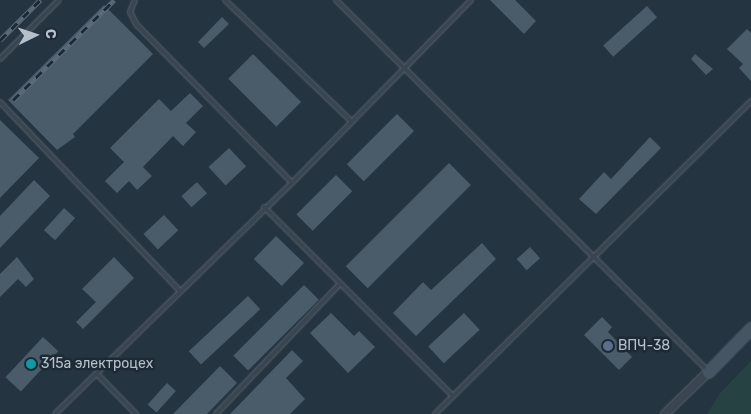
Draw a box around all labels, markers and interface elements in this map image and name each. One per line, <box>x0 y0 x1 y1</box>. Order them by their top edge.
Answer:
north arrow <box>10 10 60 60</box>
text: С <box>42 28 59 39</box>
place label: ВПЧ-38 <box>618 338 670 354</box>
marker: ВПЧ-38 <box>602 340 614 352</box>
place label: 315a электроцех <box>41 356 153 372</box>
marker: 315a электроцех <box>25 358 37 370</box>

